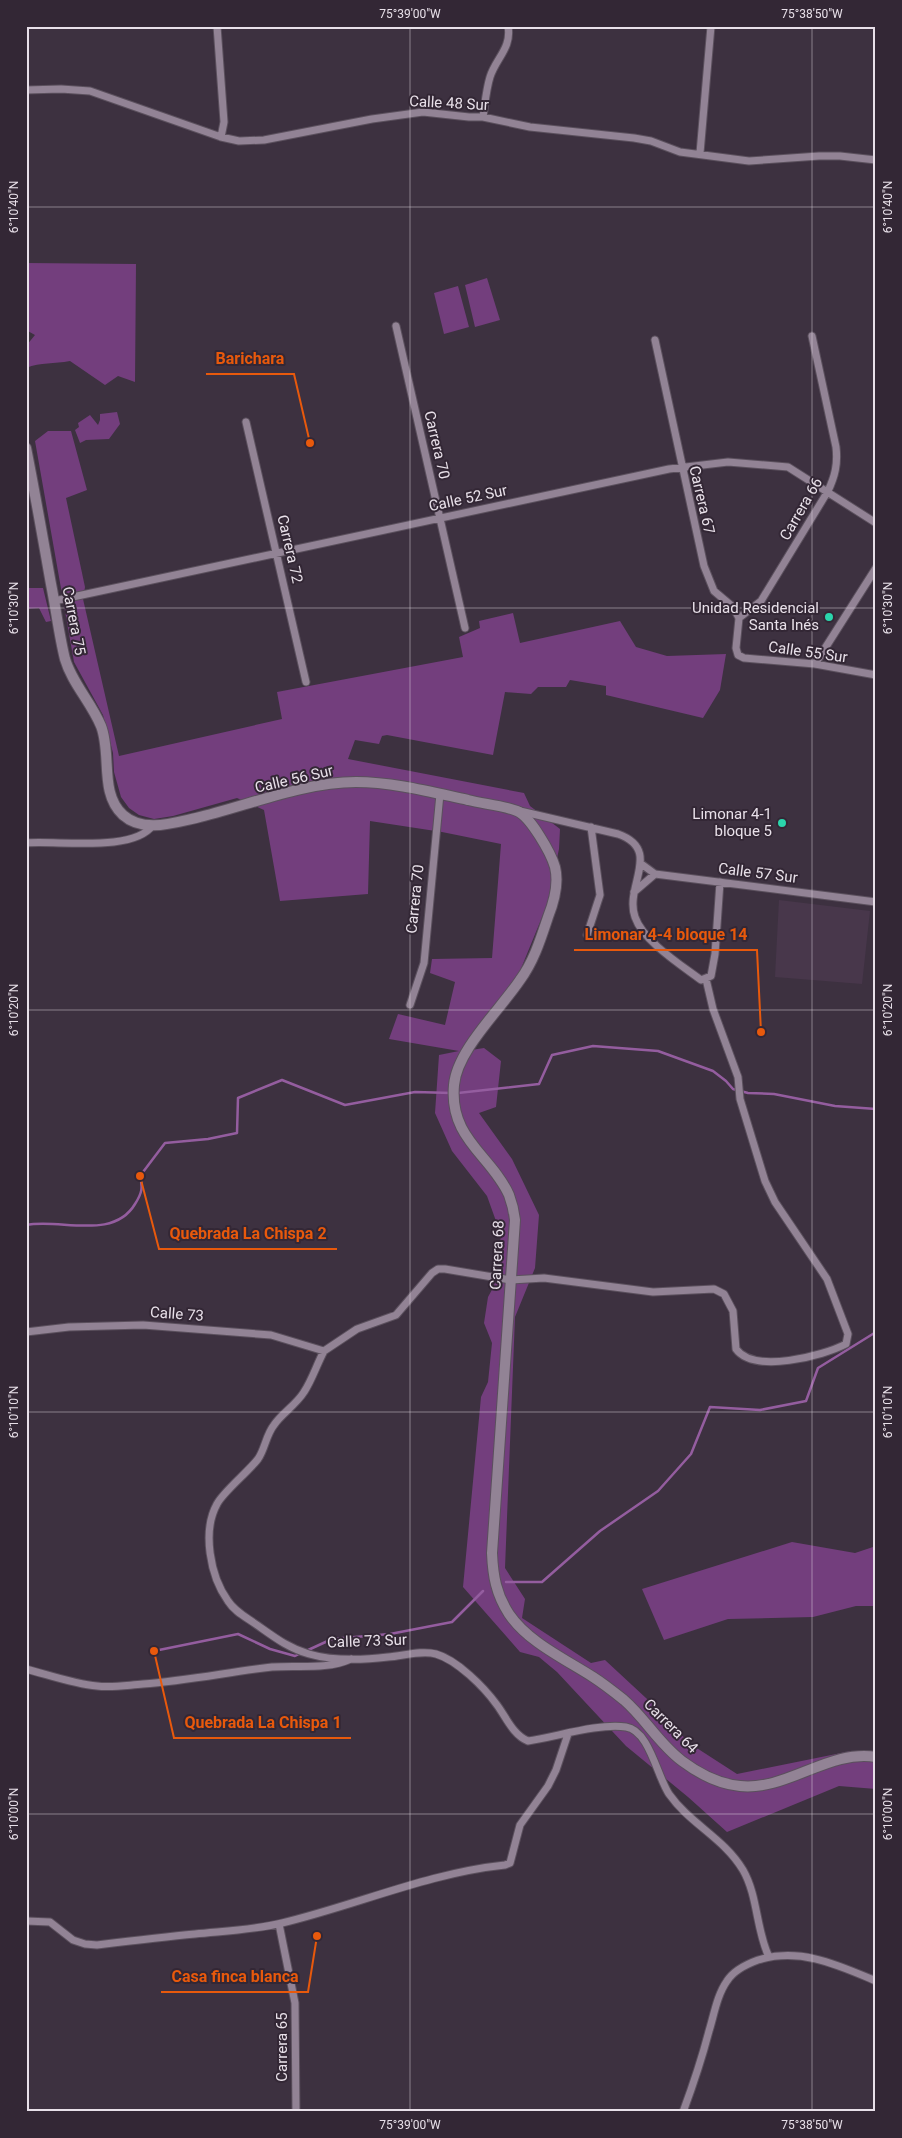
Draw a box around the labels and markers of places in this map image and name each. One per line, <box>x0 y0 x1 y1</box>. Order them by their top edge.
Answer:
callout: Barichara <box>206 343 294 374</box>
place label: Unidad Residencial Santa Inés <box>692 599 819 634</box>
marker: Unidad Residencial Santa Inés <box>823 611 835 623</box>
place label: Limonar 4-1 bloque 5 <box>692 805 772 840</box>
marker: Limonar 4-1 bloque 5 <box>776 817 788 829</box>
callout: Limonar 4-4 bloque 14 <box>574 919 757 950</box>
callout: Quebrada La Chispa 2 <box>159 1218 337 1249</box>
callout: Quebrada La Chispa 1 <box>174 1707 351 1738</box>
callout: Casa finca blanca <box>161 1961 308 1992</box>

